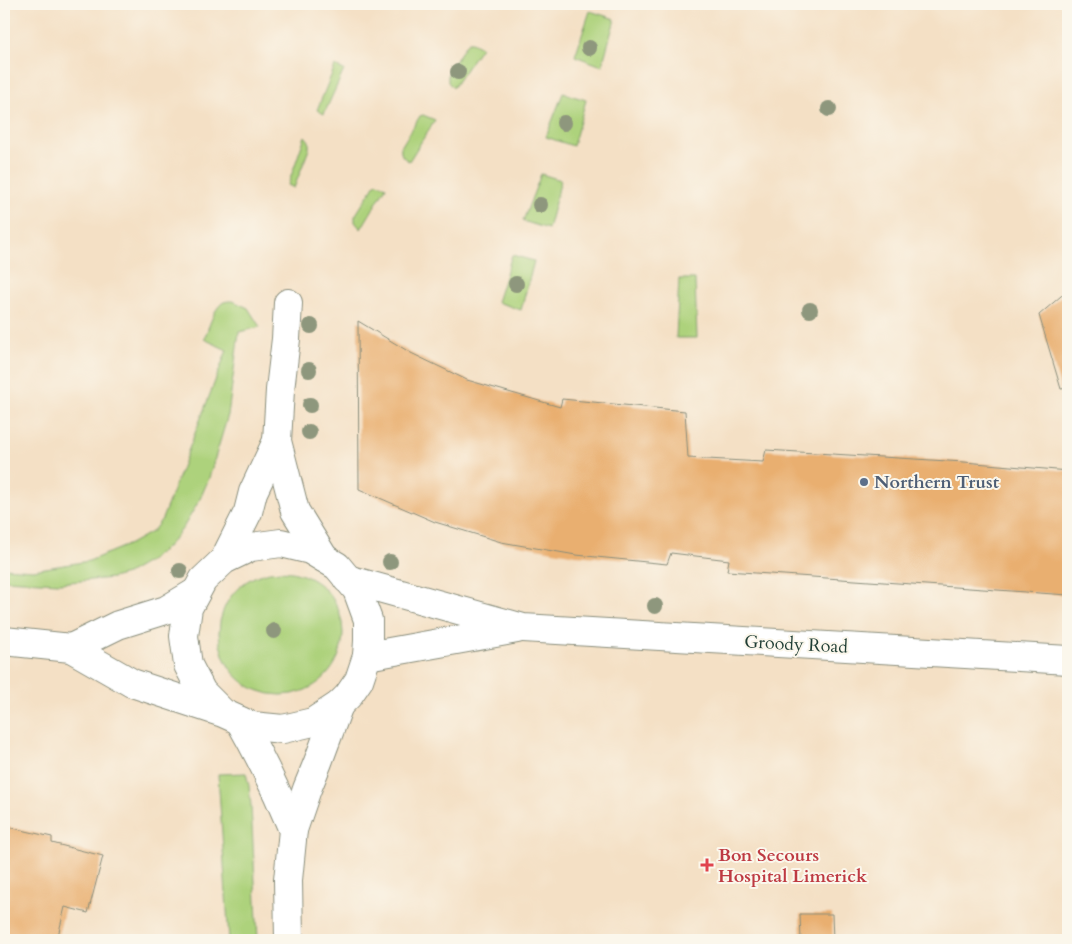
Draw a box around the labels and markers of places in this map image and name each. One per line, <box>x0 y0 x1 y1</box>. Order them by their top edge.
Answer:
place label: Northern Trust <box>874 470 1000 495</box>
marker: Northern Trust <box>858 476 870 488</box>
place label: Bon Secours Hospital Limerick <box>718 843 868 889</box>
marker: Bon Secours Hospital Limerick <box>700 858 714 872</box>

